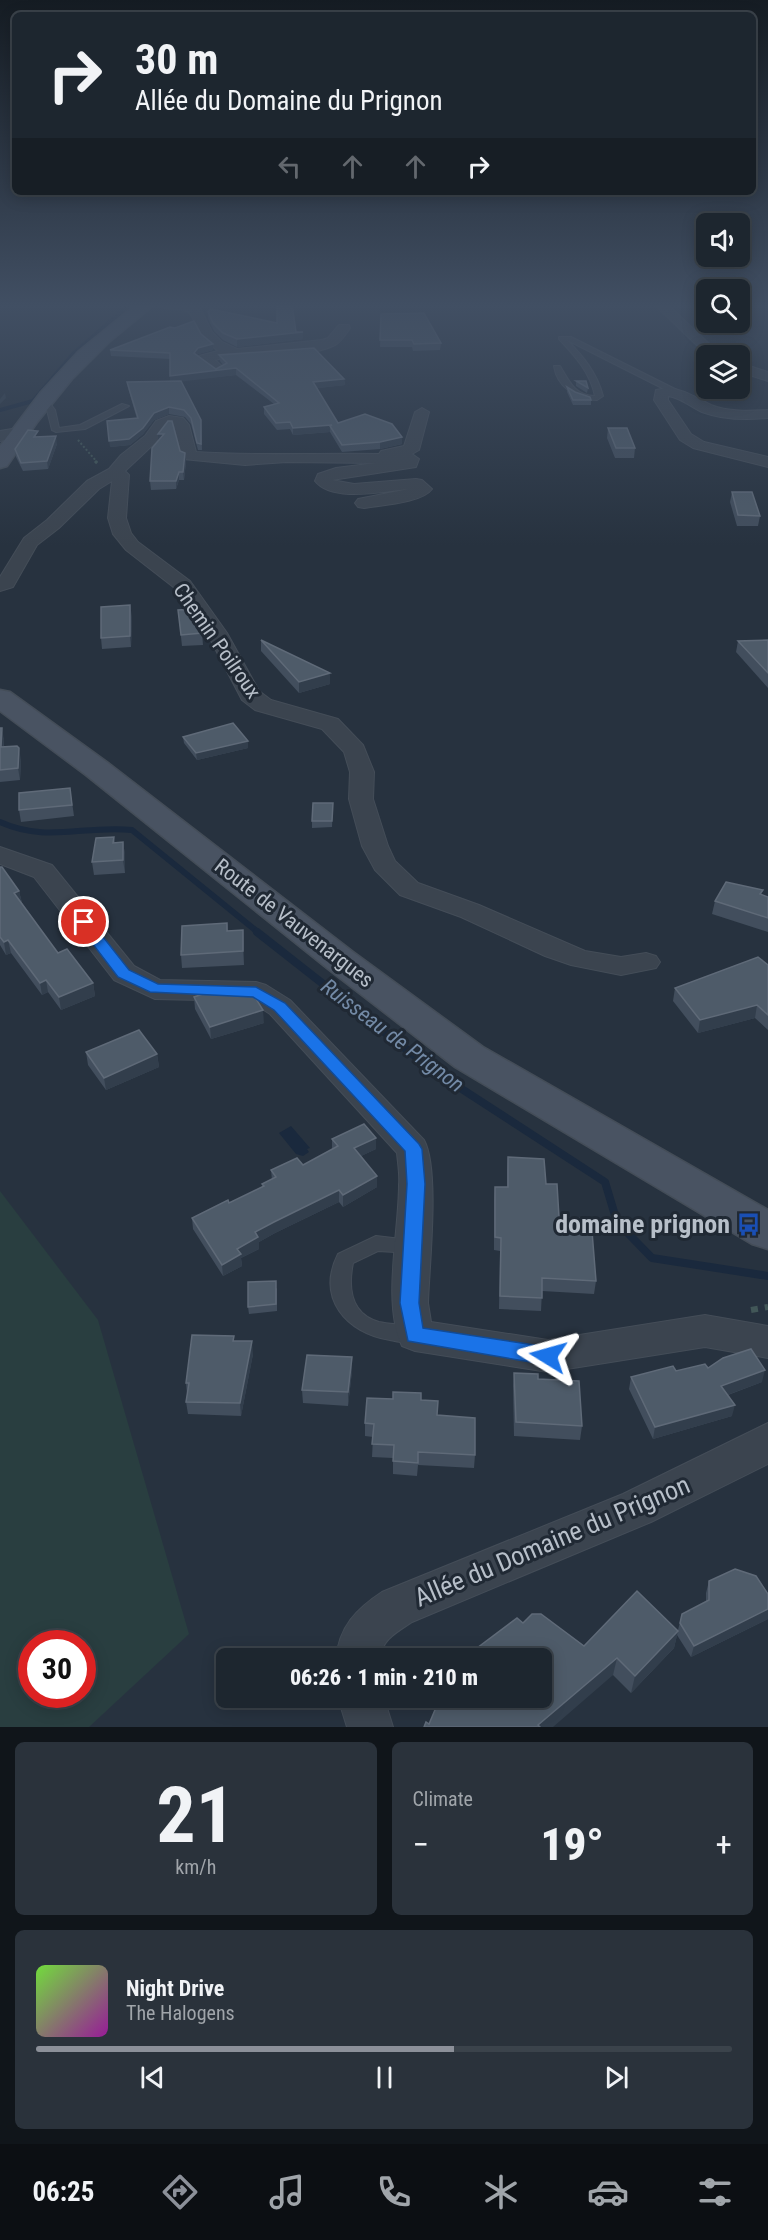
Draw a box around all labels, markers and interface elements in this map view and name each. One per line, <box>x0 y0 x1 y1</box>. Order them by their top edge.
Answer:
text: 30 m <box>135 35 218 84</box>
icon: right <box>36 36 114 114</box>
text: Allée du Domaine du Prignon <box>135 85 443 117</box>
icon: left <box>273 150 306 183</box>
icon: ahead <box>336 150 369 183</box>
icon: ahead <box>399 150 432 183</box>
icon: right <box>462 150 495 183</box>
map controls <box>696 213 750 399</box>
button: sound <box>696 213 750 267</box>
button: search <box>696 279 750 333</box>
button: layers <box>696 345 750 399</box>
street label: Chemin Poilroux <box>168 579 266 703</box>
street label: Route de Vauvenargues <box>210 854 378 992</box>
pin <box>58 896 109 947</box>
icon: arrive <box>67 905 100 938</box>
water label: Ruisseau de Prignon <box>316 974 469 1097</box>
place label: domaine prignon <box>555 1209 730 1239</box>
bus stop icon: domaine prignon <box>735 1211 761 1237</box>
position arrow <box>516 1324 580 1388</box>
street label: Allée du Domaine du Prignon <box>410 1469 694 1613</box>
speed limit sign: 30 <box>18 1630 96 1708</box>
text: 06:26 · 1 min · 210 m <box>290 1665 478 1690</box>
text: 21 <box>156 1770 235 1861</box>
text: Climate <box>413 1787 473 1811</box>
text: 19° <box>541 1818 604 1871</box>
text: − <box>413 1825 429 1864</box>
text: + <box>716 1825 732 1864</box>
text: km/h <box>175 1855 216 1879</box>
text: Night Drive <box>126 1976 224 2001</box>
text: The Halogens <box>126 2001 235 2025</box>
icon: previous <box>136 2061 169 2094</box>
icon: pause <box>368 2061 401 2094</box>
icon: next <box>600 2061 633 2094</box>
icon: directions <box>159 2171 201 2213</box>
icon: music <box>266 2171 308 2213</box>
icon: phone <box>373 2171 415 2213</box>
icon: climate <box>480 2171 522 2213</box>
icon: car <box>587 2171 629 2213</box>
icon: filters <box>694 2171 736 2213</box>
text: 06:25 <box>32 2176 94 2208</box>

